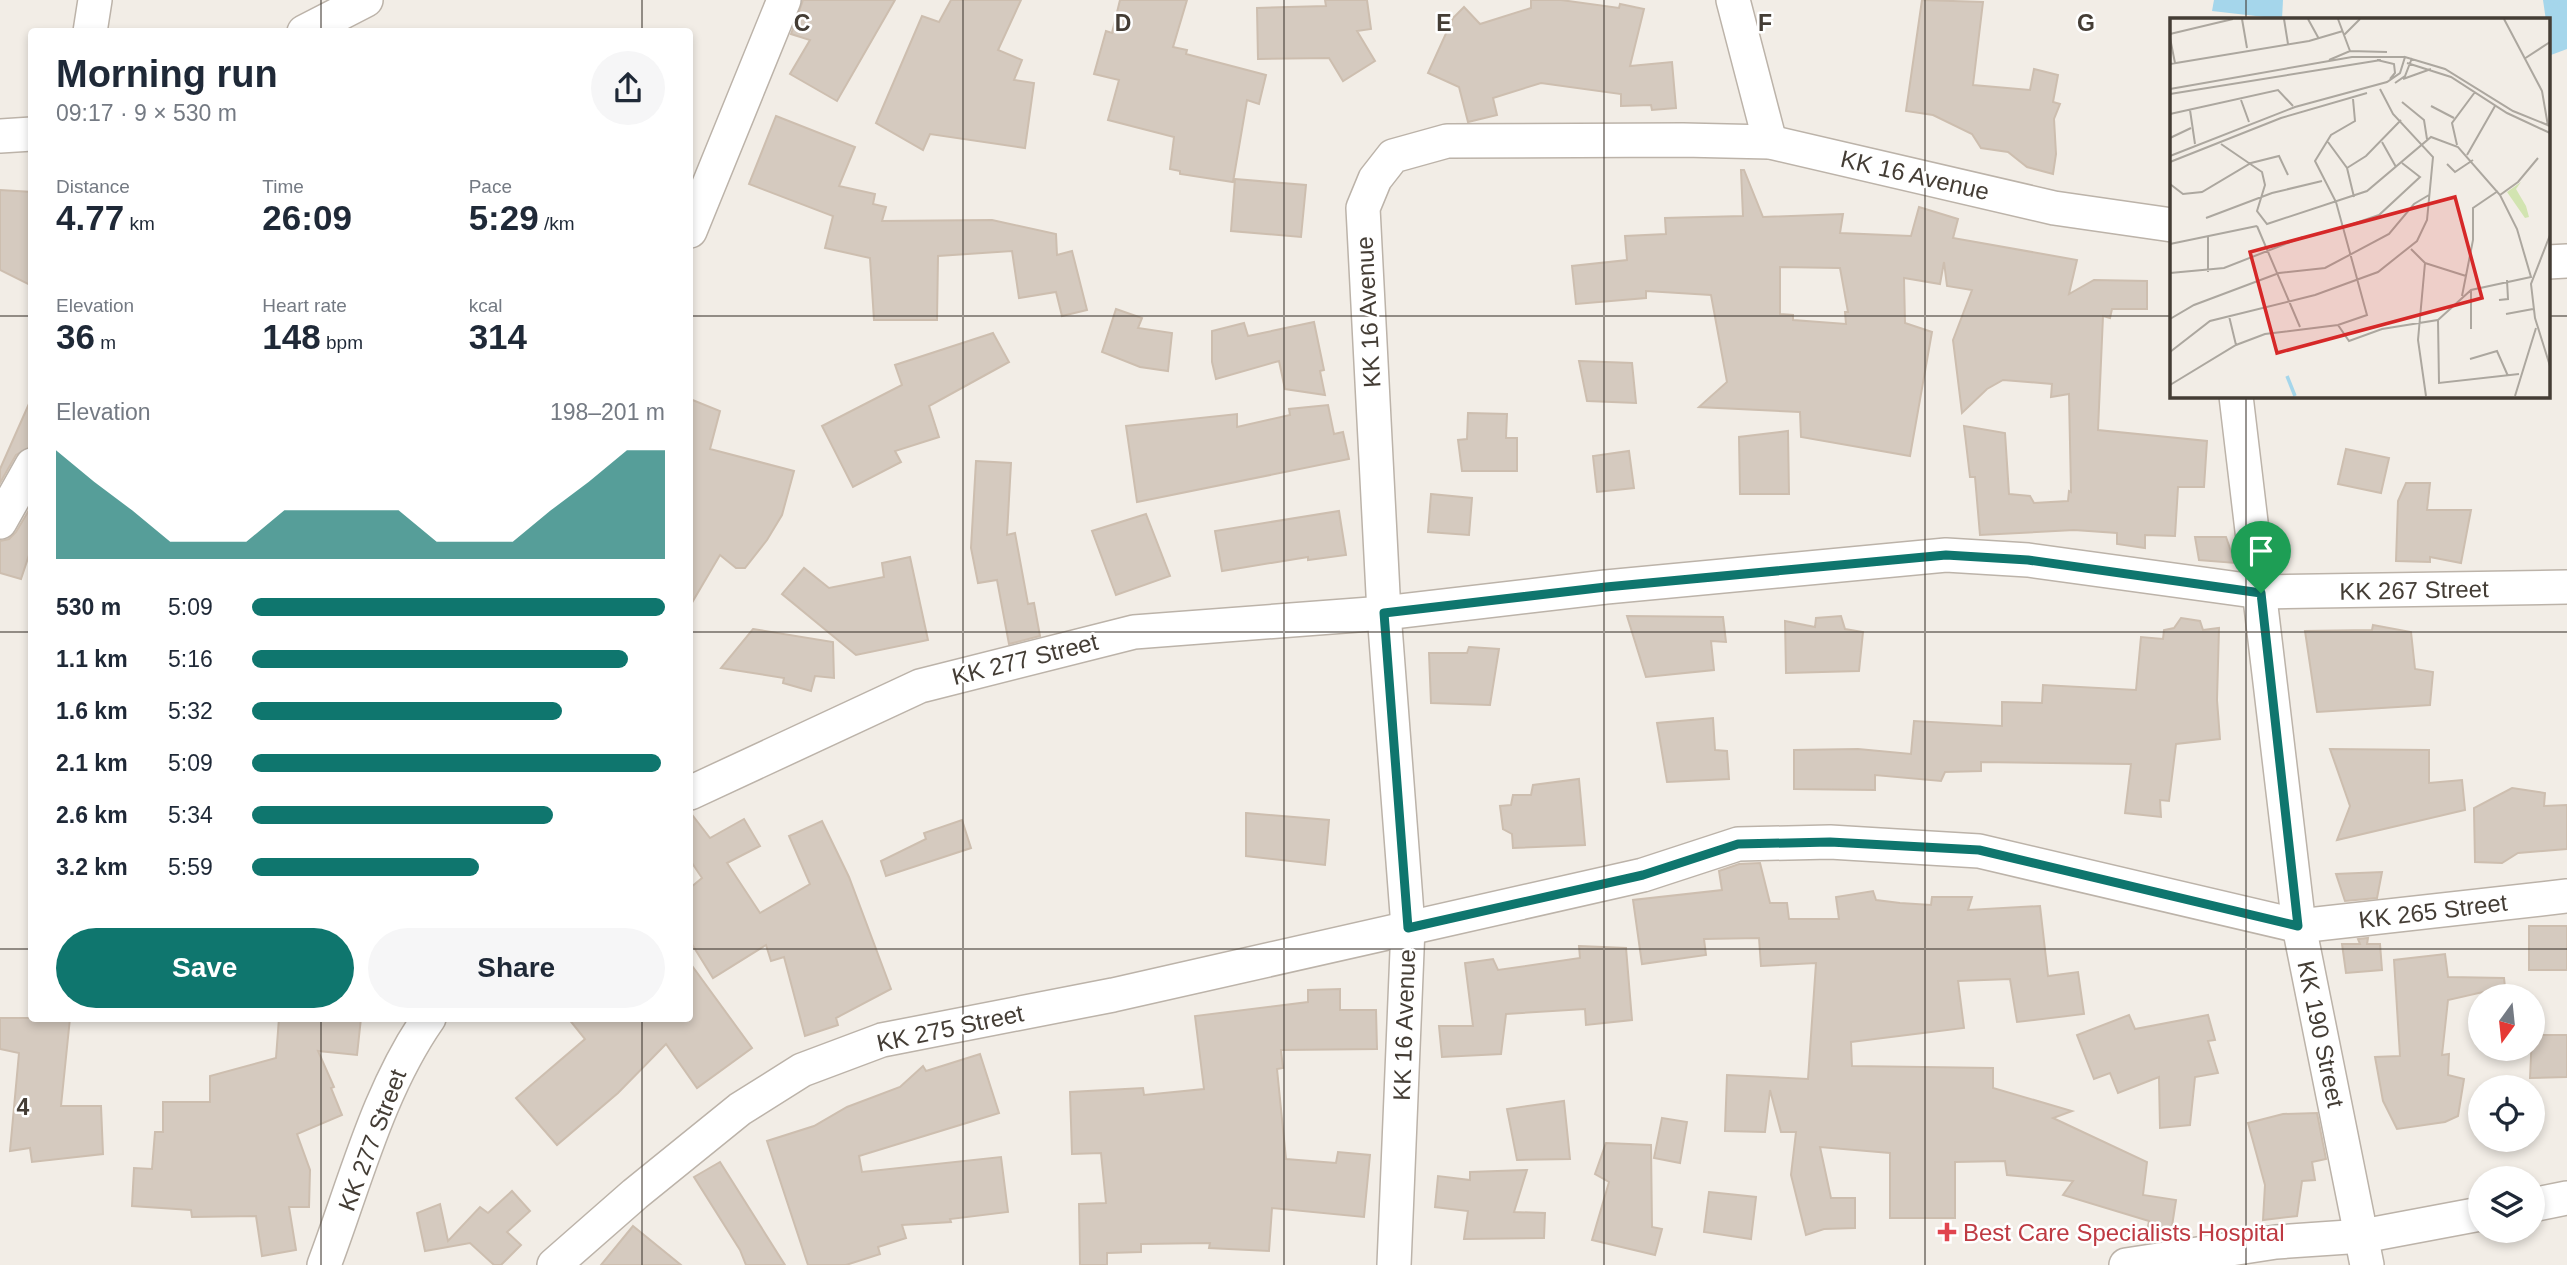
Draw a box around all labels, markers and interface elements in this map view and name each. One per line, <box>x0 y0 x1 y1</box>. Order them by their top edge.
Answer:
text: C <box>794 10 810 36</box>
text: D <box>1115 10 1131 36</box>
text: E <box>1436 10 1452 36</box>
text: F <box>1758 10 1772 36</box>
text: G <box>2077 10 2095 36</box>
inset map <box>2170 18 2550 397</box>
button: share <box>591 51 665 125</box>
text: Morning run <box>56 53 278 95</box>
text: 09:17 · 9 × 530 m <box>56 100 237 126</box>
street label: KK 16 Avenue <box>1838 145 1992 205</box>
text: Distance <box>56 176 130 197</box>
text: Time <box>262 176 304 197</box>
text: Pace <box>469 176 512 197</box>
text: 4.77 <box>56 198 124 237</box>
text: 26:09 <box>262 198 352 237</box>
text: 5:29 <box>469 198 539 237</box>
text: km <box>124 213 155 234</box>
text: /km <box>539 213 575 234</box>
street label: KK 16 Avenue <box>1351 236 1385 388</box>
text: Elevation <box>56 295 134 316</box>
text: Heart rate <box>262 295 347 316</box>
text: kcal <box>469 295 502 316</box>
text: 36 <box>56 317 95 356</box>
text: 148 <box>262 317 321 356</box>
text: 314 <box>469 317 527 356</box>
text: m <box>95 332 116 353</box>
text: bpm <box>321 332 363 353</box>
text: Elevation <box>56 399 151 425</box>
text: 198–201 m <box>550 399 665 425</box>
pin <box>2231 521 2291 593</box>
icon: arrive <box>2242 532 2280 570</box>
street label: KK 267 Street <box>2339 575 2489 605</box>
text: 530 m <box>56 594 121 620</box>
text: 5:09 <box>168 594 213 620</box>
street label: KK 277 Street <box>949 628 1101 690</box>
text: 1.1 km <box>56 646 128 672</box>
text: 5:16 <box>168 646 213 672</box>
text: 1.6 km <box>56 698 128 724</box>
text: 5:32 <box>168 698 213 724</box>
text: 2.1 km <box>56 750 128 776</box>
text: 5:09 <box>168 750 213 776</box>
text: 2.6 km <box>56 802 128 828</box>
text: 5:34 <box>168 802 213 828</box>
text: 3.2 km <box>56 854 128 880</box>
text: 5:59 <box>168 854 213 880</box>
street label: KK 265 Street <box>2357 888 2509 934</box>
button: Save <box>56 928 354 1008</box>
button: Share <box>368 928 665 1008</box>
street label: KK 16 Avenue <box>1388 949 1420 1101</box>
street label: KK 190 Street <box>2292 958 2350 1110</box>
north arrow <box>2468 984 2544 1060</box>
map controls <box>2468 984 2545 1243</box>
street label: KK 275 Street <box>874 999 1026 1057</box>
street label: KK 277 Street <box>333 1065 411 1215</box>
button: locate <box>2468 1075 2545 1152</box>
text: 4 <box>17 1094 30 1120</box>
button: layers <box>2468 1166 2545 1243</box>
place label: Best Care Specialists Hospital <box>1963 1219 2284 1246</box>
marker: Best Care Specialists Hospital <box>1937 1222 1957 1242</box>

